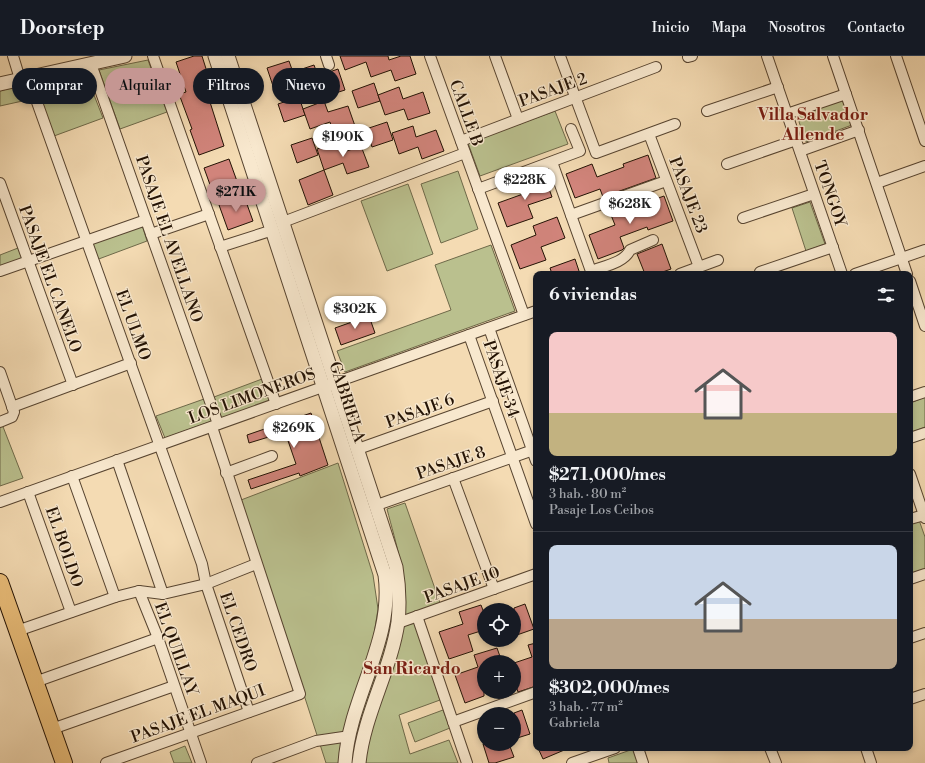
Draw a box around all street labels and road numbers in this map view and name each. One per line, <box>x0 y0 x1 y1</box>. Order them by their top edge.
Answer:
street label: PASAJE 2 <box>516 68 590 112</box>
street label: CALLE B <box>445 77 487 149</box>
street label: PASAJE EL AVELLANO <box>131 153 207 325</box>
street label: PASAJE 23 <box>664 154 712 236</box>
street label: TONGOY <box>809 158 851 231</box>
street label: PASAJE EL CANELO <box>14 203 86 355</box>
street label: EL ULMO <box>111 287 155 363</box>
street label: PASAJE 34 <box>478 338 524 421</box>
street label: GABRIELA <box>325 359 370 446</box>
street label: LOS LIMONEROS <box>186 364 318 428</box>
street label: PASAJE 6 <box>383 389 457 433</box>
street label: PASAJE 8 <box>414 442 488 484</box>
street label: EL BOLDO <box>41 504 87 590</box>
street label: PASAJE 10 <box>421 562 503 608</box>
street label: EL CEDRO <box>215 590 261 674</box>
street label: EL QUILLAY <box>150 600 203 700</box>
street label: PASAJE EL MAQUI <box>128 680 268 748</box>

